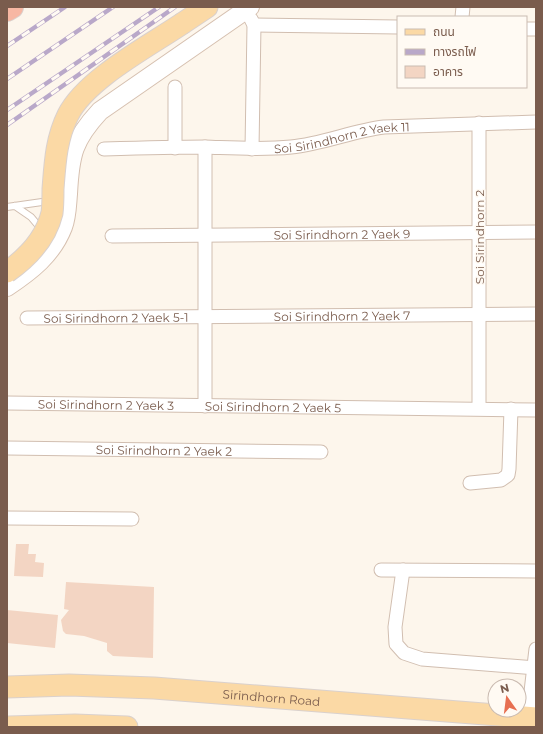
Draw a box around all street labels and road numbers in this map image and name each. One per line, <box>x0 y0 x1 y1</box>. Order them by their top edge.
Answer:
street label: Soi Sirindhorn 2 Yaek 11 <box>273 119 410 156</box>
street label: Soi Sirindhorn 2 <box>472 190 487 284</box>
street label: Soi Sirindhorn 2 Yaek 9 <box>274 226 410 242</box>
street label: Soi Sirindhorn 2 Yaek 7 <box>274 307 410 324</box>
street label: Soi Sirindhorn 2 Yaek 5-1 <box>43 309 188 325</box>
street label: Soi Sirindhorn 2 Yaek 3 <box>38 396 174 413</box>
street label: Soi Sirindhorn 2 Yaek 5 <box>205 398 341 415</box>
street label: Soi Sirindhorn 2 Yaek 2 <box>96 442 232 458</box>
street label: Sirindhorn Road <box>222 686 321 709</box>

